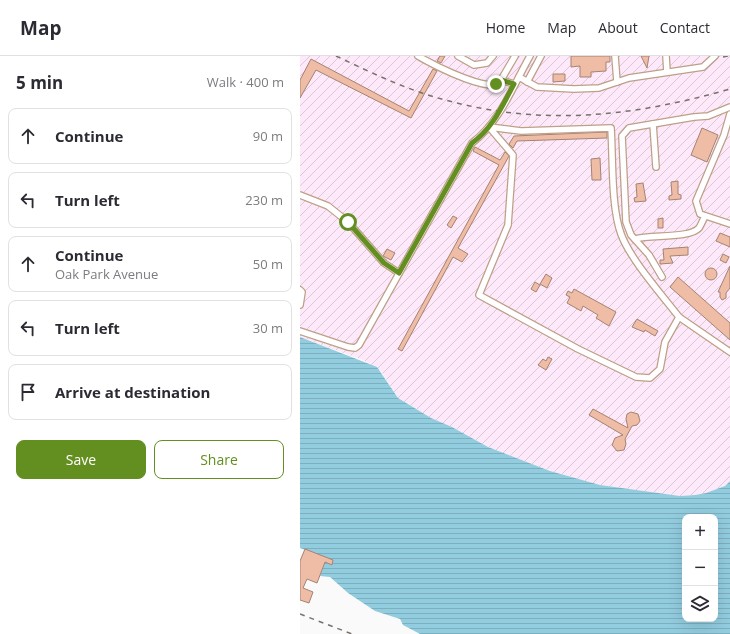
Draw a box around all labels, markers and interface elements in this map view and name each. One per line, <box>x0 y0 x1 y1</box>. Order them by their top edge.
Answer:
text: Map <box>20 15 61 41</box>
text: Home <box>486 18 525 37</box>
text: Map <box>547 18 576 37</box>
text: About <box>598 18 638 37</box>
text: Contact <box>660 18 710 37</box>
text: 5 min <box>16 71 63 94</box>
text: Walk · 400 m <box>207 73 284 91</box>
route end <box>487 75 505 93</box>
icon: ahead <box>17 125 39 147</box>
text: Continue <box>55 126 123 146</box>
text: 90 m <box>253 127 283 145</box>
icon: left <box>17 189 39 211</box>
text: Turn left <box>55 190 120 210</box>
text: 230 m <box>245 191 283 209</box>
route start <box>339 213 357 231</box>
text: Continue <box>55 245 123 265</box>
icon: ahead <box>17 253 39 275</box>
text: 50 m <box>253 255 283 273</box>
text: Oak Park Avenue <box>55 265 158 283</box>
icon: left <box>17 317 39 339</box>
text: Turn left <box>55 318 120 338</box>
text: 30 m <box>253 319 283 337</box>
icon: arrive <box>17 381 39 403</box>
text: Arrive at destination <box>55 382 210 402</box>
button: Save <box>16 440 146 479</box>
button: Share <box>154 440 284 479</box>
map controls <box>682 514 718 622</box>
button: + <box>682 514 718 550</box>
button: − <box>682 550 718 586</box>
button: layers <box>682 586 718 622</box>

